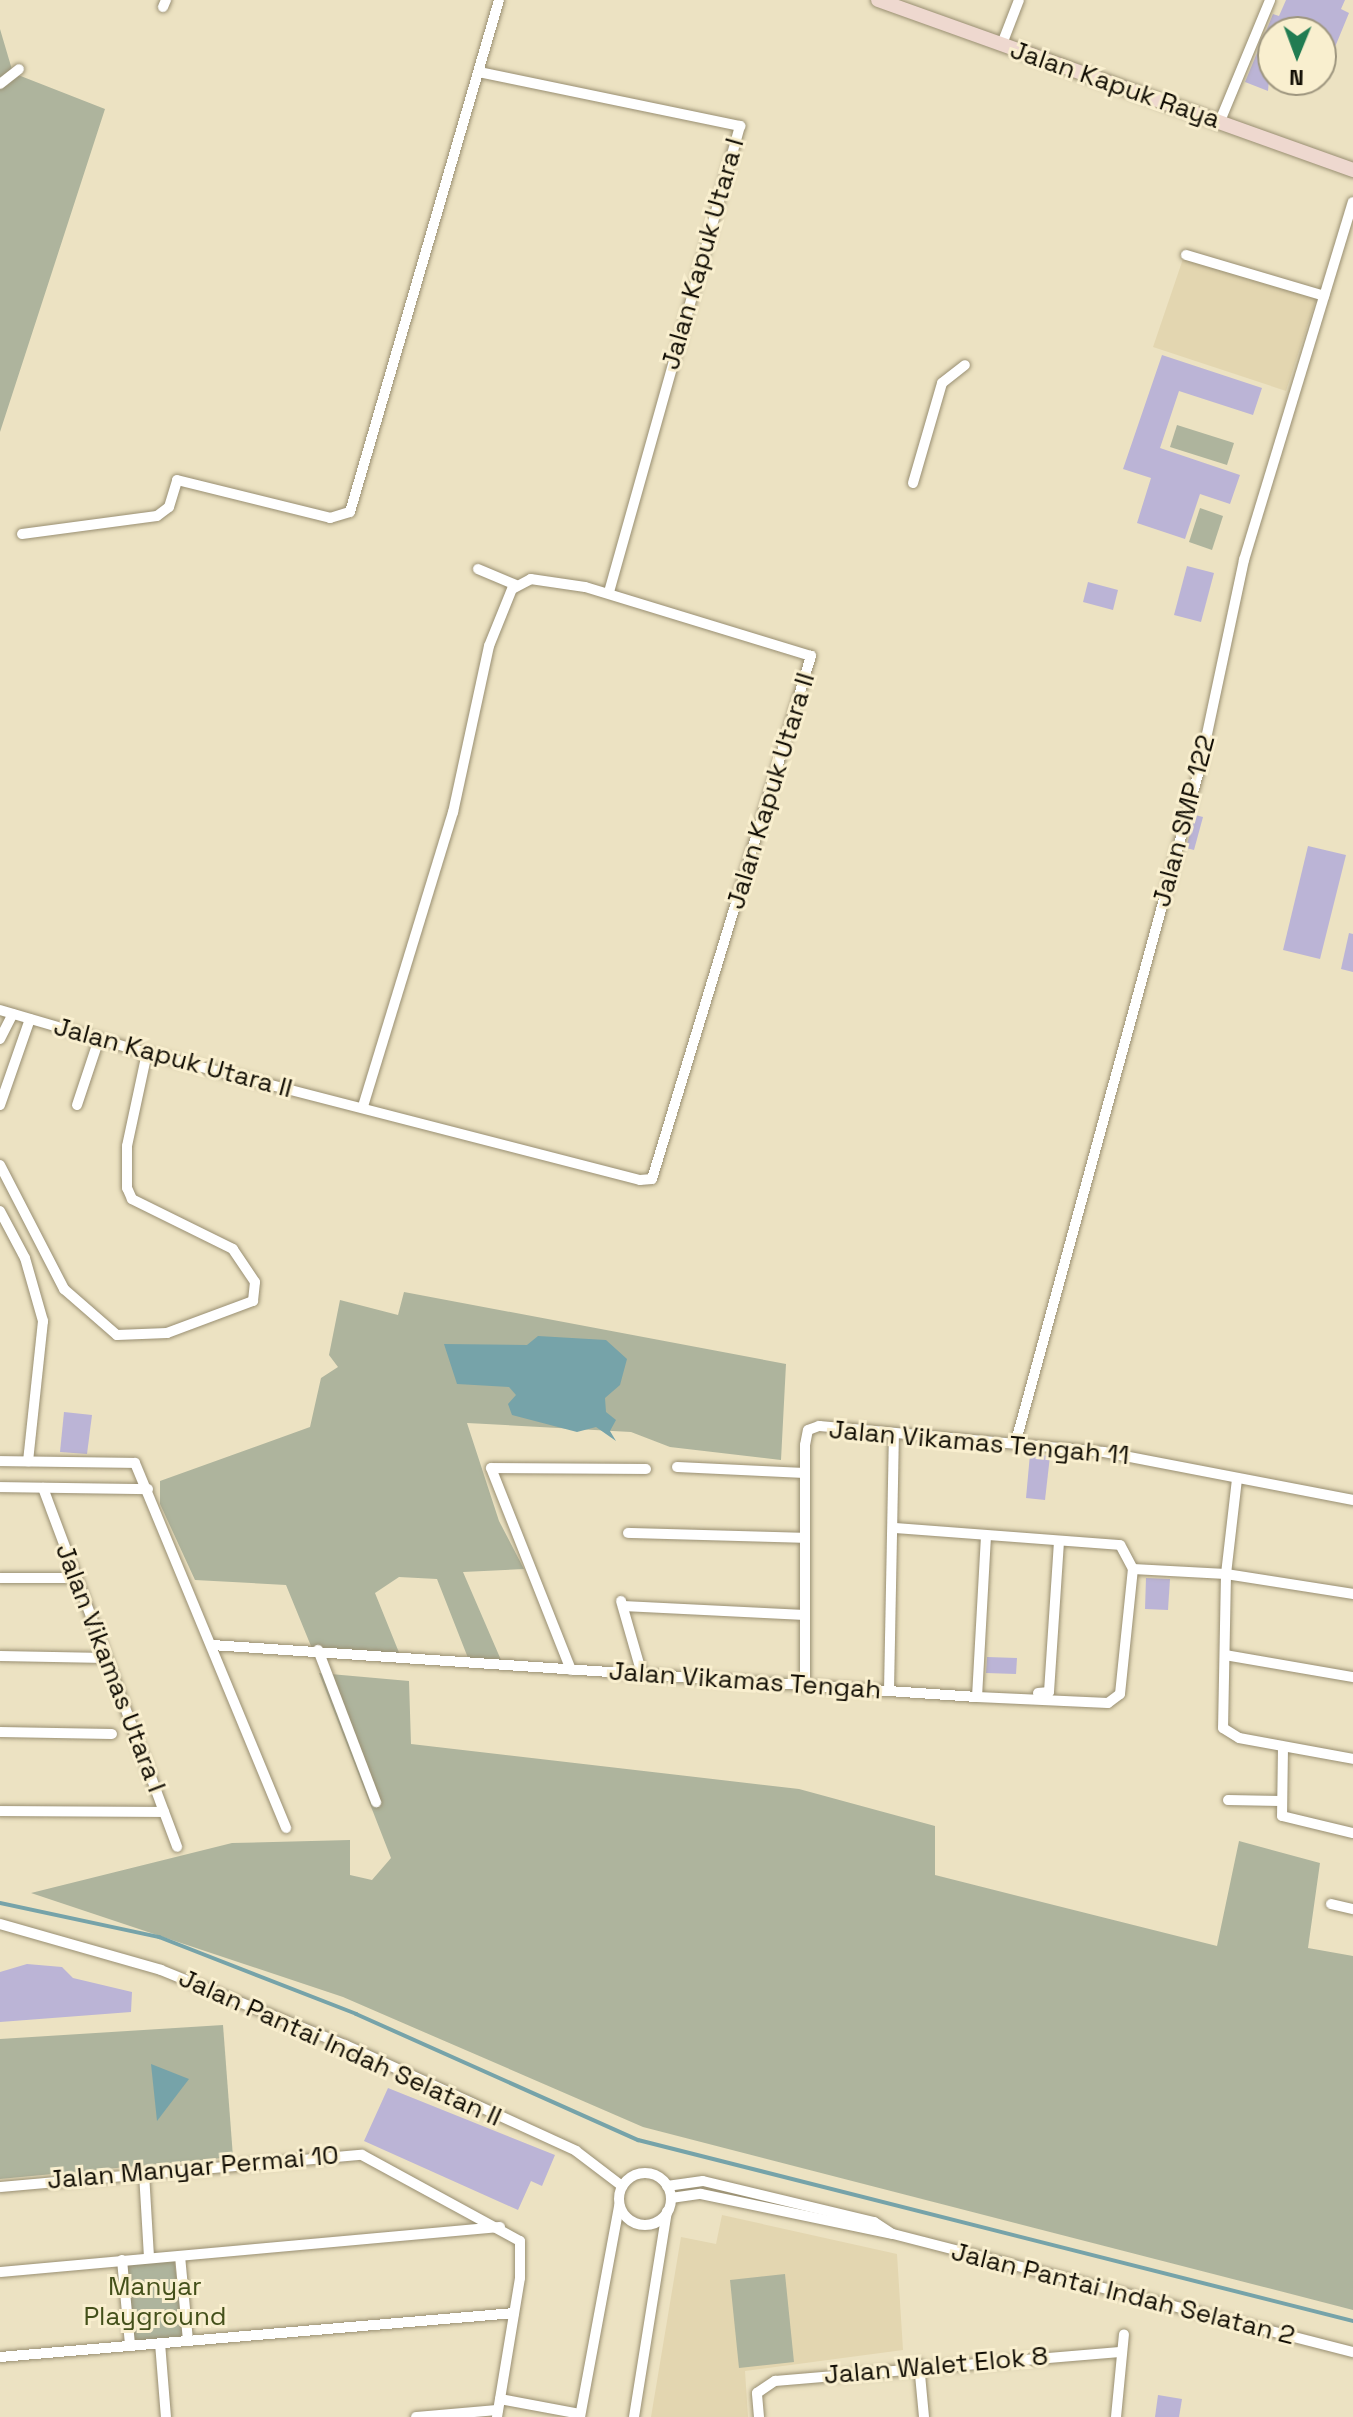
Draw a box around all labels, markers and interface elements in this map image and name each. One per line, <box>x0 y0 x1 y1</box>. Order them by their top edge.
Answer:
north arrow <box>1257 16 1337 96</box>
street label: Jalan Kapuk Raya <box>1006 34 1224 136</box>
text: N <box>1289 64 1304 92</box>
street label: Jalan Kapuk Utara I <box>655 135 751 373</box>
street label: Jalan Kapuk Utara II <box>720 669 822 913</box>
street label: Jalan SMP 122 <box>1146 732 1222 910</box>
street label: Jalan Kapuk Utara II <box>50 1011 296 1105</box>
street label: Jalan Vikamas Tengah 11 <box>827 1414 1131 1472</box>
street label: Jalan Vikamas Utara I <box>48 1539 172 1797</box>
street label: Jalan Vikamas Tengah <box>607 1656 883 1706</box>
street label: Jalan Pantai Indah Selatan II <box>174 1963 506 2133</box>
street label: Jalan Manyar Permai 10 <box>46 2140 340 2196</box>
street label: Jalan Pantai Indah Selatan 2 <box>948 2236 1298 2352</box>
park label: Manyar Playground <box>83 2271 227 2332</box>
street label: Jalan Walet Elok 8 <box>823 2341 1049 2391</box>

